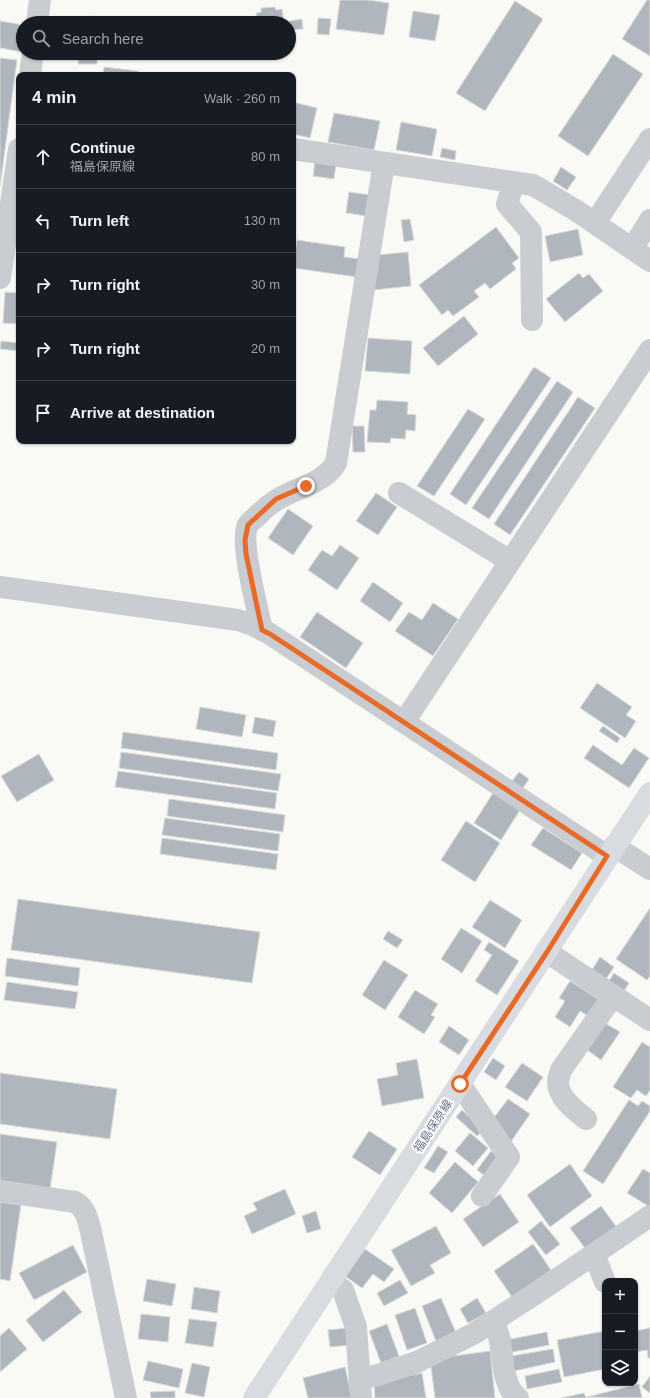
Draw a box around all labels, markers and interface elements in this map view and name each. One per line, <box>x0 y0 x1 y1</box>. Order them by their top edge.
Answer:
search box <box>16 16 296 60</box>
icon: search <box>30 27 52 49</box>
text: Search here <box>62 30 144 47</box>
text: 4 min <box>32 88 76 107</box>
text: Walk · 260 m <box>204 91 280 106</box>
text: Continue <box>70 139 135 156</box>
icon: ahead <box>32 146 54 168</box>
text: 80 m <box>251 149 280 164</box>
text: 福島保原線 <box>70 159 135 174</box>
icon: left <box>32 210 54 232</box>
text: Turn left <box>70 212 129 229</box>
text: 130 m <box>244 213 280 228</box>
icon: right <box>32 274 54 296</box>
text: Turn right <box>70 276 140 293</box>
text: 30 m <box>251 277 280 292</box>
icon: right <box>32 338 54 360</box>
text: Turn right <box>70 340 140 357</box>
text: 20 m <box>251 341 280 356</box>
icon: arrive <box>32 402 54 424</box>
text: Arrive at destination <box>70 404 215 421</box>
route end <box>297 477 315 495</box>
route start <box>451 1075 469 1093</box>
street label: 福島保原線 <box>411 1097 455 1155</box>
map controls <box>602 1278 638 1386</box>
button: + <box>602 1278 638 1314</box>
button: − <box>602 1314 638 1350</box>
button: layers <box>602 1350 638 1386</box>

